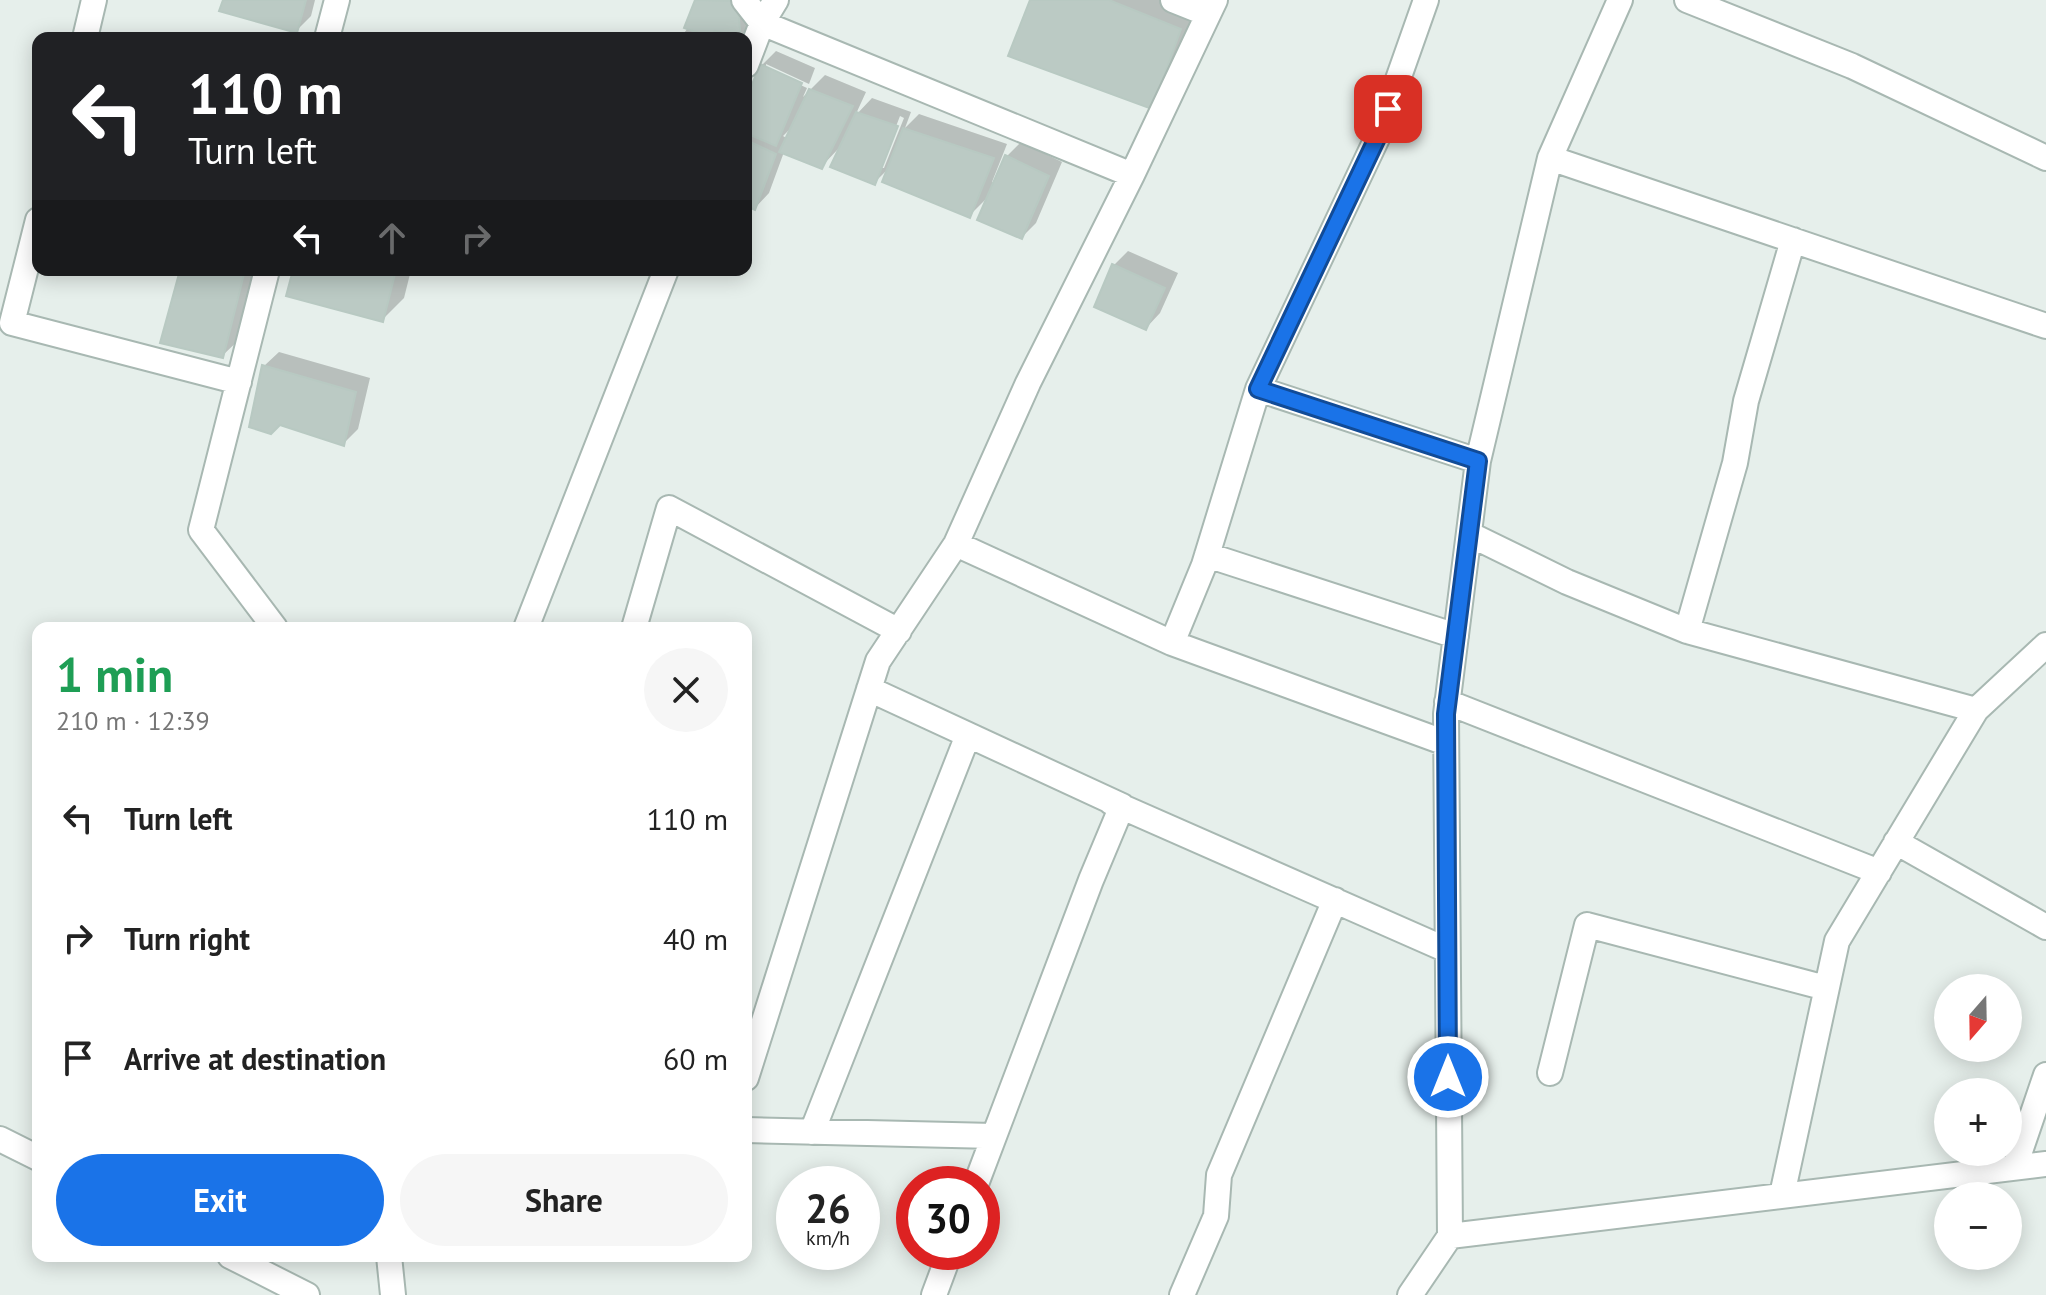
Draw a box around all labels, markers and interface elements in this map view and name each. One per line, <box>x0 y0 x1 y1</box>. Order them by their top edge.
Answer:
text: 110 m <box>188 57 343 129</box>
icon: left <box>56 64 160 168</box>
pin <box>1354 75 1422 143</box>
icon: arrive <box>1366 87 1410 131</box>
text: Turn left <box>188 127 317 174</box>
icon: left <box>286 216 330 260</box>
icon: ahead <box>370 216 414 260</box>
icon: right <box>454 216 498 260</box>
text: 1 min <box>56 643 173 705</box>
button: close <box>644 648 728 732</box>
text: 210 m · 12:39 <box>56 704 210 737</box>
icon: left <box>56 796 100 840</box>
text: Turn left <box>124 799 232 838</box>
text: 110 m <box>647 799 728 838</box>
icon: right <box>56 916 100 960</box>
text: Turn right <box>124 919 250 958</box>
text: 40 m <box>663 919 728 958</box>
north arrow <box>1934 974 2022 1062</box>
map controls <box>1934 974 2022 1270</box>
position arrow <box>1406 1035 1490 1119</box>
icon: arrive <box>56 1036 100 1080</box>
text: Arrive at destination <box>124 1039 386 1078</box>
text: 60 m <box>663 1039 728 1078</box>
button: + <box>1934 1078 2022 1166</box>
button: Exit <box>56 1154 384 1246</box>
button: Share <box>400 1154 728 1246</box>
speed limit sign: 30 <box>896 1166 1000 1270</box>
text: 26 <box>805 1182 851 1234</box>
button: − <box>1934 1182 2022 1270</box>
text: km/h <box>806 1225 850 1251</box>

